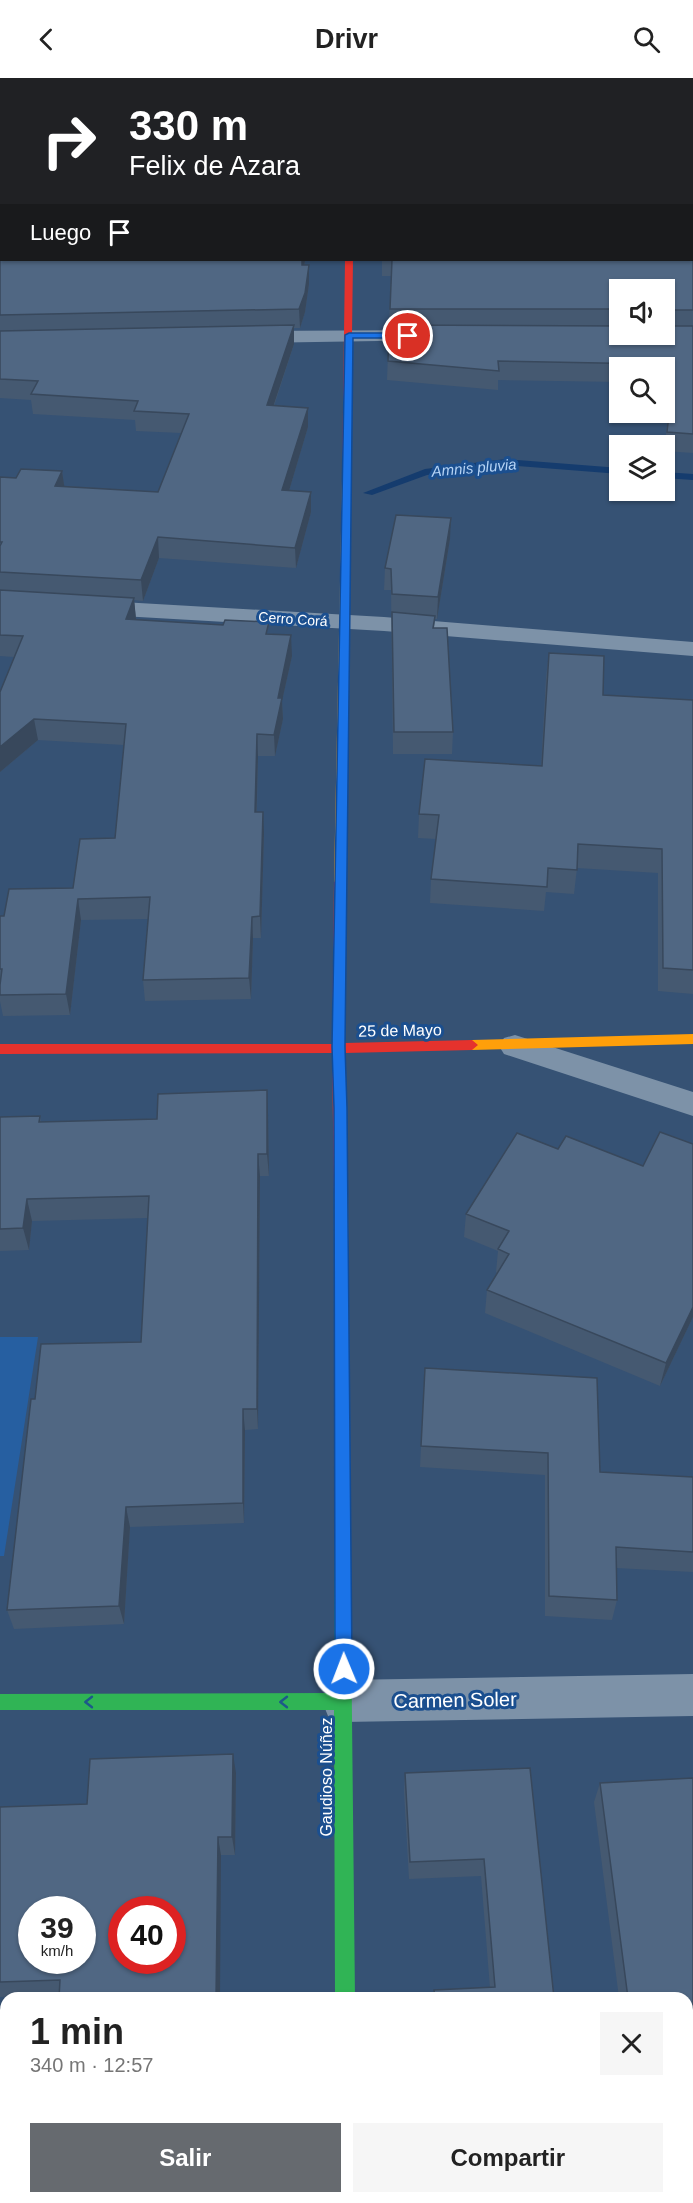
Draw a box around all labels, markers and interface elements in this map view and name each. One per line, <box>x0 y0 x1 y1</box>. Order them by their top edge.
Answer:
icon: back <box>30 23 63 56</box>
icon: search <box>630 23 663 56</box>
text: Drivr <box>315 24 378 54</box>
icon: right <box>30 102 108 180</box>
text: 330 m <box>129 102 248 149</box>
text: Felix de Azara <box>129 151 300 181</box>
icon: arrive <box>103 216 136 249</box>
text: Luego <box>30 220 91 245</box>
map controls <box>609 279 675 501</box>
button: sound <box>609 279 675 345</box>
pin <box>382 310 433 361</box>
icon: arrive <box>391 319 424 352</box>
button: search <box>609 357 675 423</box>
button: layers <box>609 435 675 501</box>
water label: Amnis pluvia <box>430 455 517 480</box>
street label: Cerro Corá <box>258 609 328 629</box>
street label: 25 de Mayo <box>358 1021 442 1040</box>
position arrow <box>312 1637 376 1701</box>
street label: Carmen Soler <box>393 1688 517 1712</box>
one-way arrow <box>85 1696 94 1708</box>
one-way arrow <box>280 1696 289 1708</box>
street label: Gaudioso Núñez <box>318 1717 335 1837</box>
speed limit sign: 40 <box>108 1896 186 1974</box>
text: 39 <box>40 1911 74 1944</box>
text: km/h <box>41 1942 73 1959</box>
text: 1 min <box>30 2011 124 2052</box>
button: close <box>600 2012 663 2075</box>
text: 340 m · 12:57 <box>30 2054 153 2076</box>
button: Salir <box>30 2123 341 2192</box>
button: Compartir <box>353 2123 663 2192</box>

